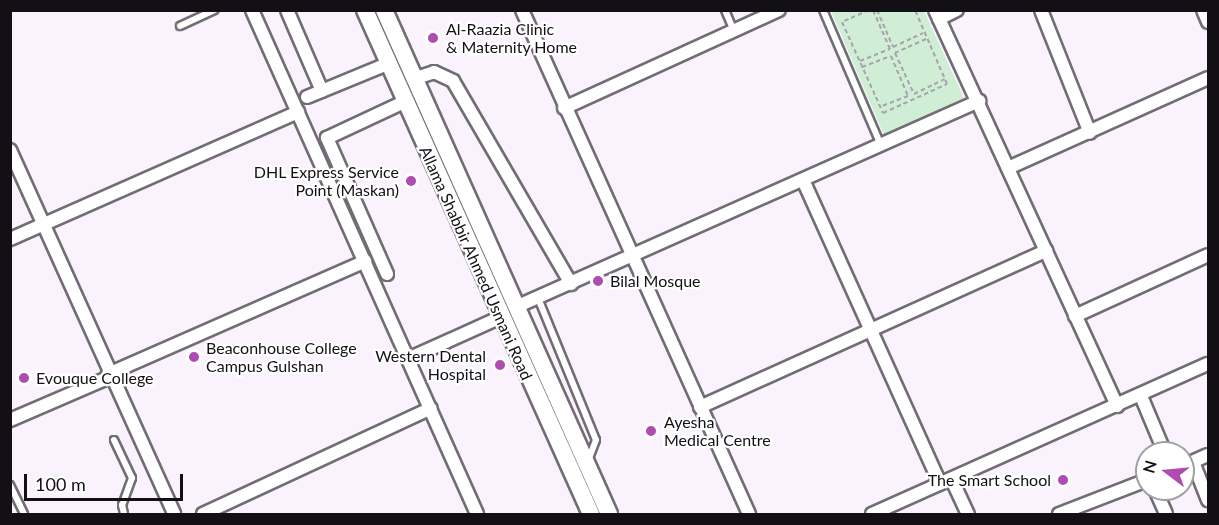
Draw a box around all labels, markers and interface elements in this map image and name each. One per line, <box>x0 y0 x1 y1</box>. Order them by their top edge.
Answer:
place label: Al-Raazia Clinic & Maternity Home <box>446 19 577 57</box>
marker: Al-Raazia Clinic & Maternity Home <box>424 29 442 47</box>
street label: Allama Shabbir Ahmed Usmani Road <box>415 143 537 383</box>
place label: DHL Express Service Point (Maskan) <box>253 162 399 200</box>
marker: DHL Express Service Point (Maskan) <box>404 174 418 188</box>
place label: Bilal Mosque <box>610 271 701 291</box>
marker: Bilal Mosque <box>591 274 605 288</box>
place label: Beaconhouse College Campus Gulshan <box>206 338 357 376</box>
place label: Western Dental Hospital <box>375 346 486 384</box>
marker: Beaconhouse College Campus Gulshan <box>187 350 201 364</box>
marker: Western Dental Hospital <box>491 356 509 374</box>
place label: Evouque College <box>36 368 154 388</box>
marker: Evouque College <box>17 371 31 385</box>
place label: Ayesha Medical Centre <box>664 412 771 450</box>
marker: Ayesha Medical Centre <box>642 422 660 440</box>
north arrow <box>1135 441 1195 501</box>
text: N <box>1138 458 1160 475</box>
scale bar <box>27 462 186 500</box>
place label: The Smart School <box>928 470 1051 490</box>
text: 100 m <box>35 473 86 495</box>
marker: The Smart School <box>1056 473 1070 487</box>

